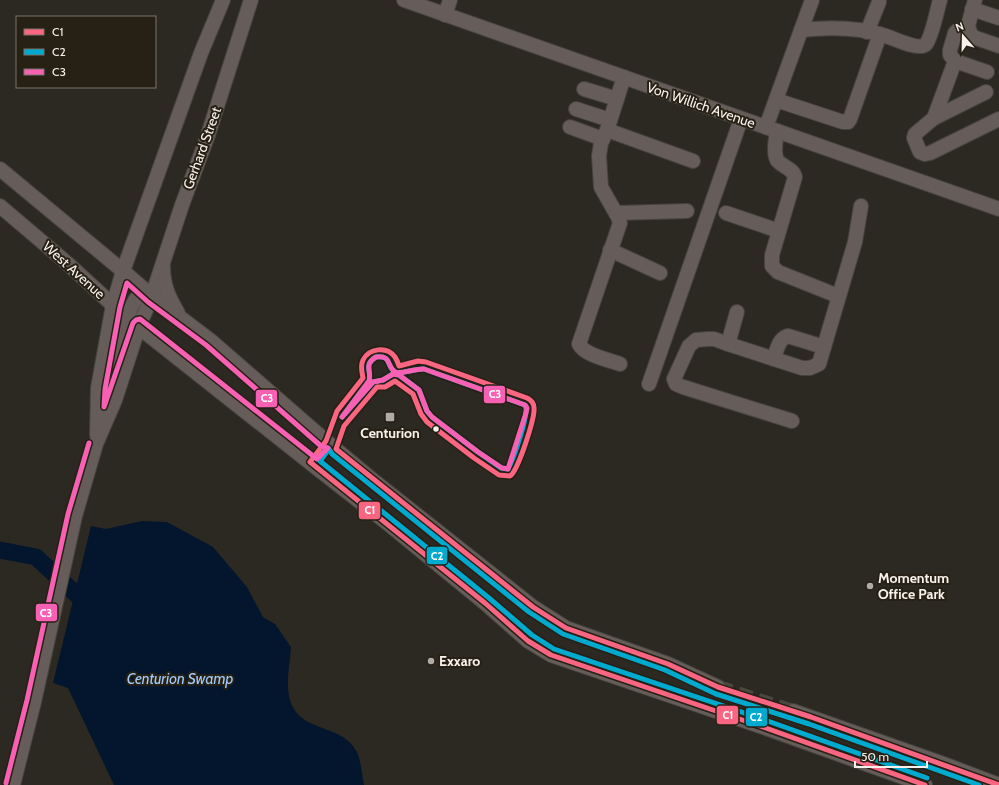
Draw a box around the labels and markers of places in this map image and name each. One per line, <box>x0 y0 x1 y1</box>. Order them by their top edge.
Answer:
marker: Centurion <box>384 411 396 423</box>
place label: Centurion <box>360 424 420 442</box>
unlabelled marker <box>431 424 441 434</box>
place label: Momentum Office Park <box>878 569 949 603</box>
marker: Momentum Office Park <box>865 581 875 591</box>
place label: Exxaro <box>439 652 480 670</box>
marker: Exxaro <box>426 656 436 666</box>

